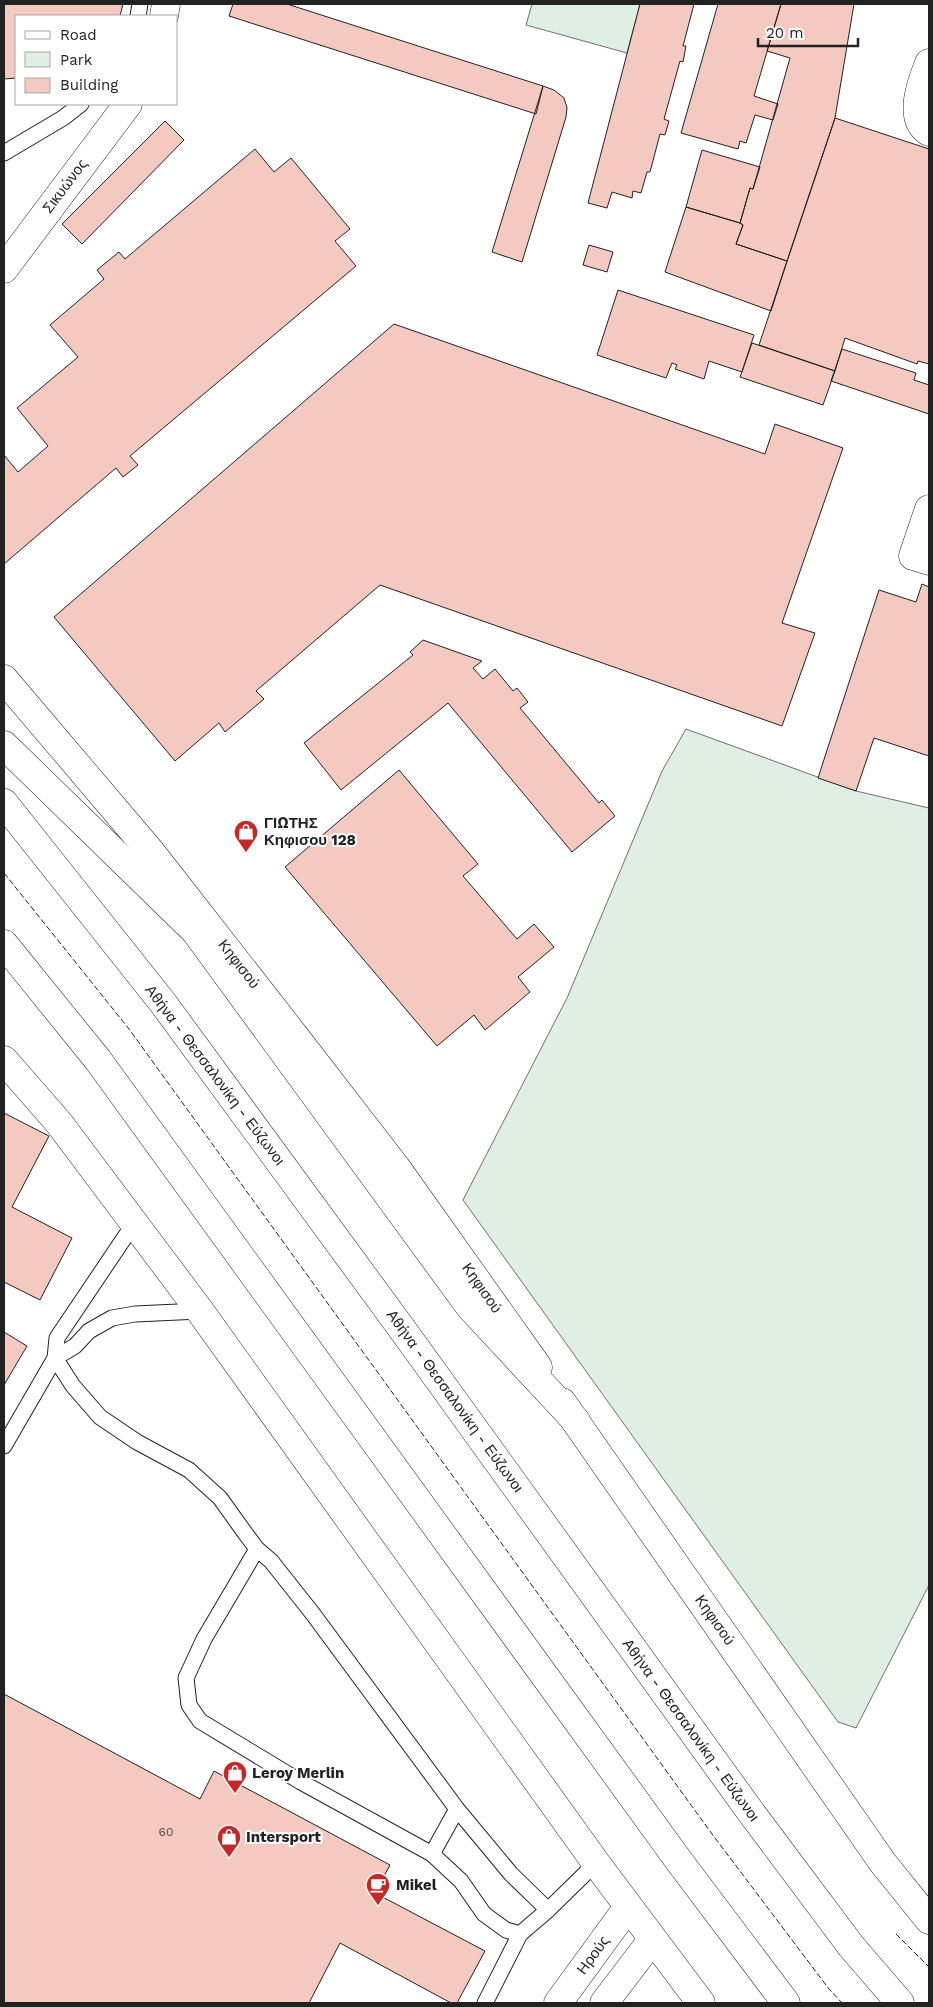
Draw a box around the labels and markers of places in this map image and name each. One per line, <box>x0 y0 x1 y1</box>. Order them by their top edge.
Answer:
place label: ΓΙΩΤΗΣ Κηφισου 128 <box>264 814 356 849</box>
shop icon: ΓΙΩΤΗΣ Κηφισου 128 <box>233 819 259 853</box>
shop icon: Leroy Merlin <box>222 1760 248 1794</box>
place label: Leroy Merlin <box>252 1764 344 1782</box>
shop icon: Intersport <box>216 1824 242 1858</box>
place label: Intersport <box>246 1828 321 1846</box>
cafe icon: Mikel <box>365 1872 391 1906</box>
place label: Mikel <box>396 1876 437 1894</box>

